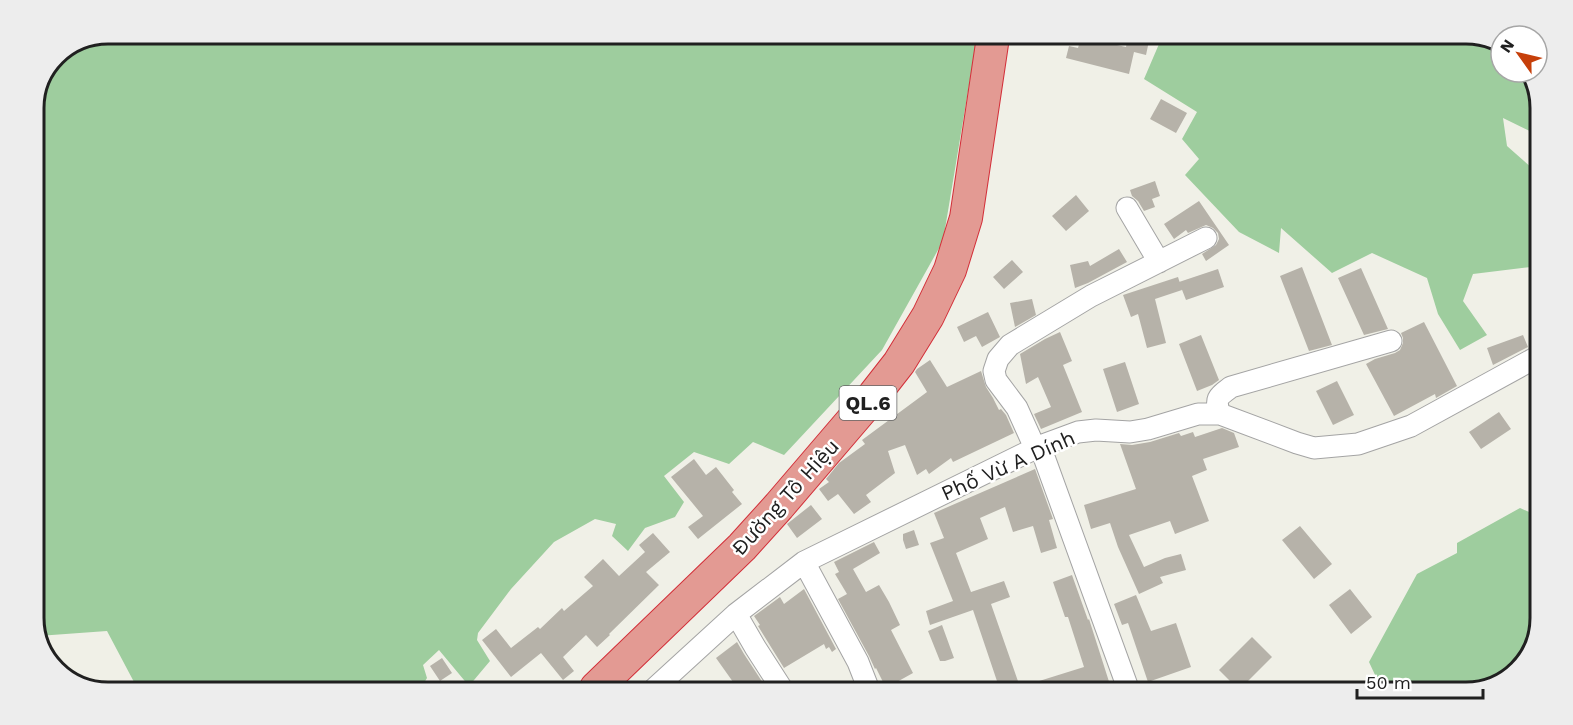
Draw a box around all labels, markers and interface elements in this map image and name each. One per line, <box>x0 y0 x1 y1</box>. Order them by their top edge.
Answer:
north arrow <box>1489 24 1549 84</box>
text: N <box>1496 36 1518 56</box>
road number: QL.6 <box>840 386 896 420</box>
street label: Phố Vừ A Dính <box>937 424 1079 506</box>
street label: Đường Tô Hiệu <box>726 434 844 560</box>
scale bar <box>1357 662 1483 700</box>
text: 50 m <box>1366 672 1411 693</box>

